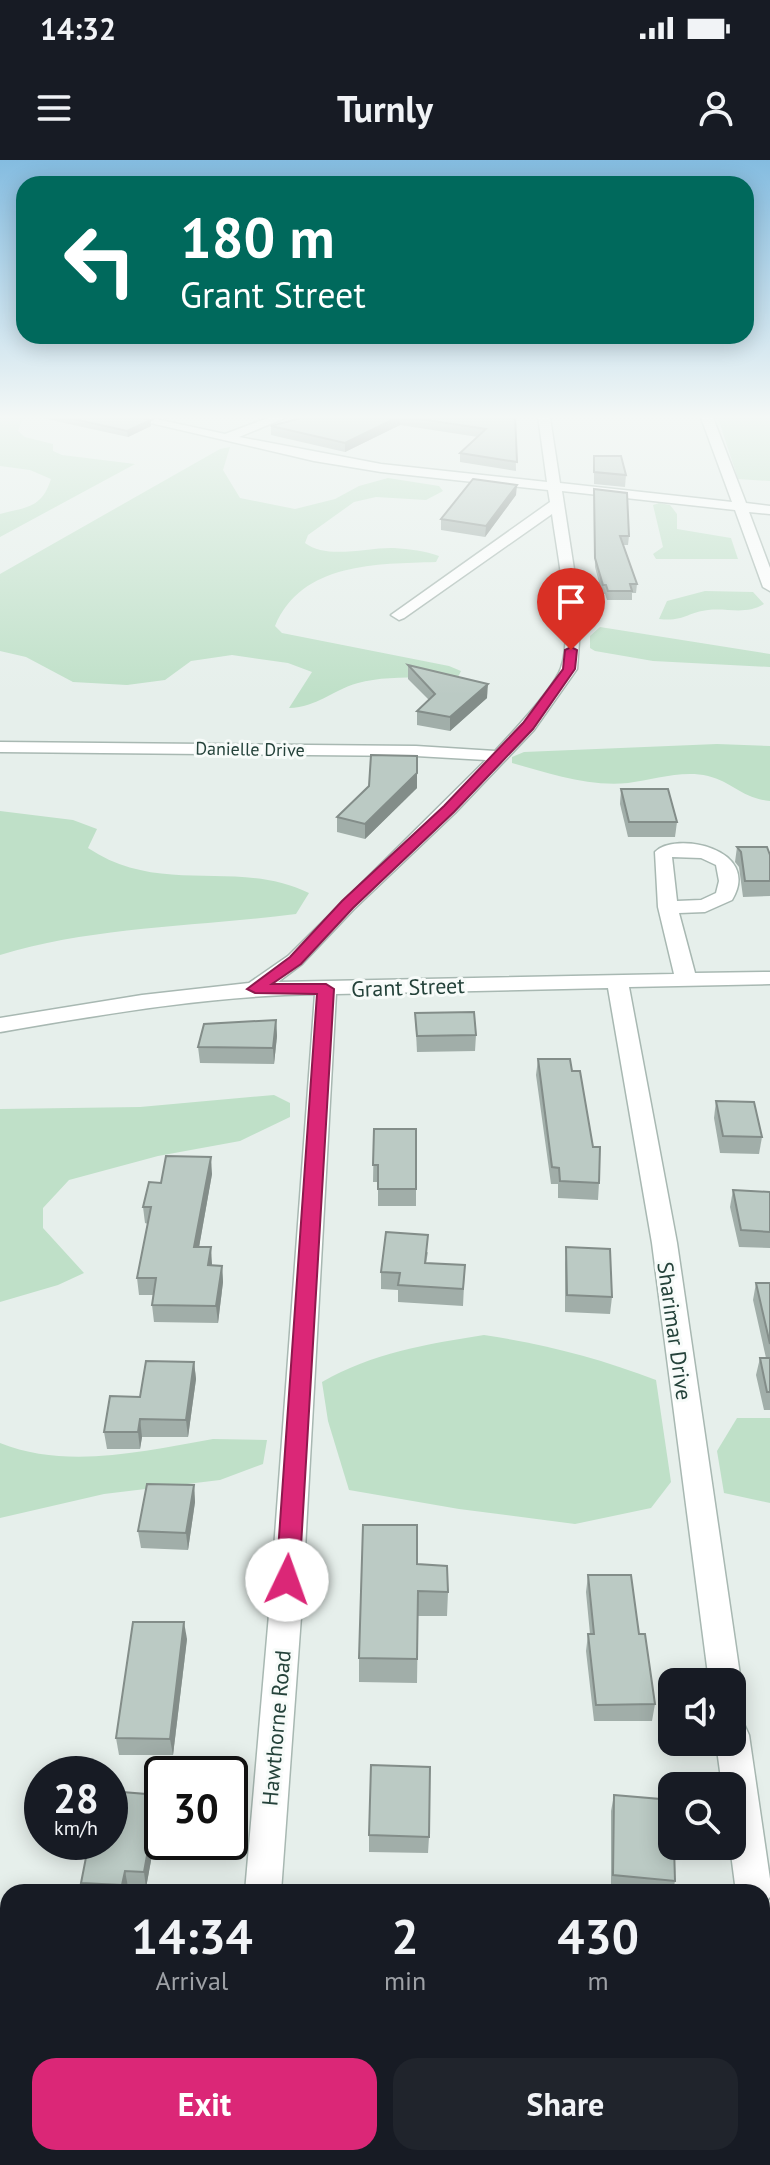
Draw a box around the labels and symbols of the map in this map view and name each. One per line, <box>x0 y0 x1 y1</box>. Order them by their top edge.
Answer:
pin <box>537 568 605 650</box>
street label: Danielle Drive <box>195 737 305 761</box>
street label: Grant Street <box>351 971 466 1003</box>
street label: Sharimar Drive <box>651 1260 699 1402</box>
position arrow <box>245 1538 329 1622</box>
street label: Hawthorne Road <box>255 1649 297 1807</box>
speed limit sign: 30 <box>144 1756 248 1860</box>

